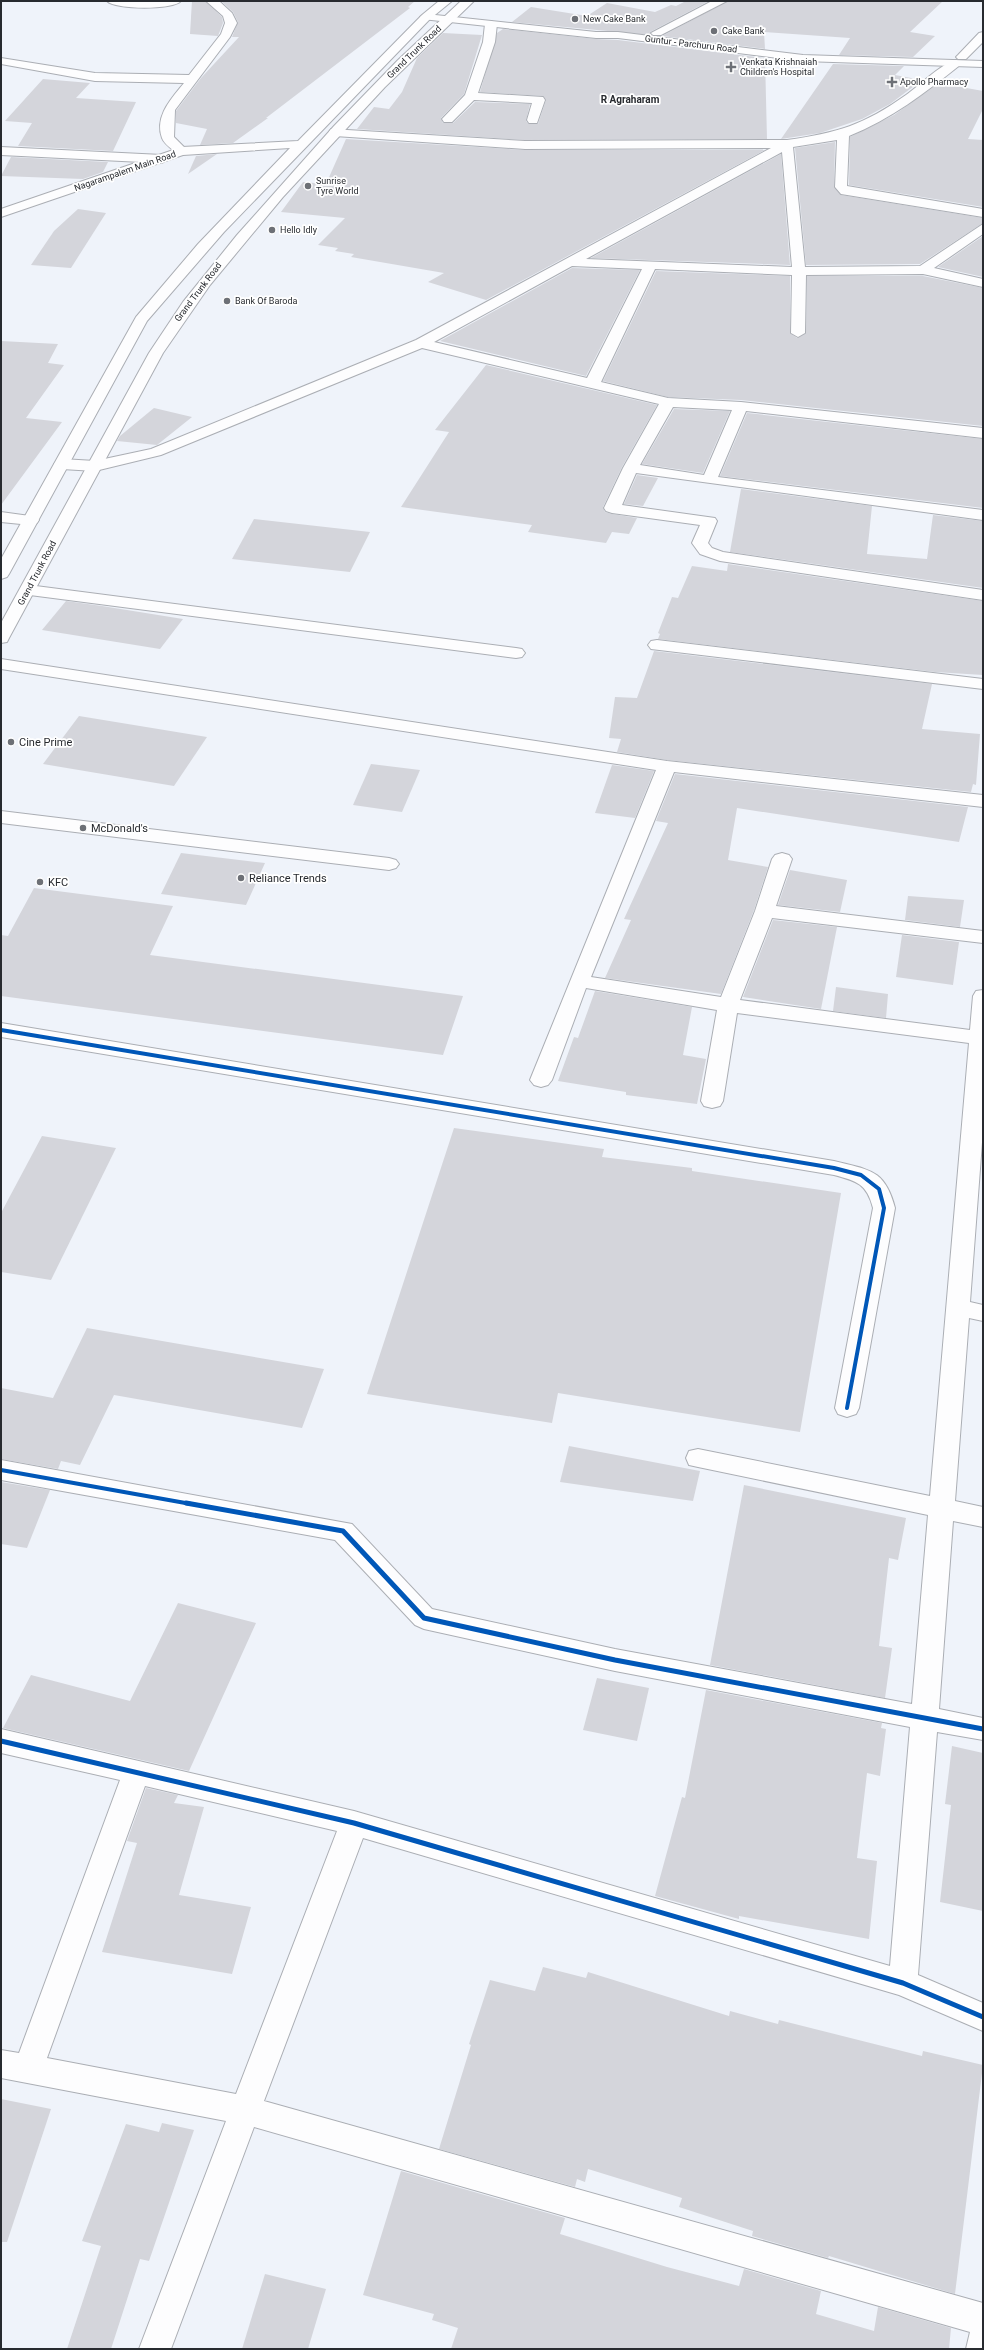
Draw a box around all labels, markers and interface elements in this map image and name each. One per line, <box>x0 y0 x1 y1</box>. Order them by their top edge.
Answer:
marker: New Cake Bank <box>570 14 580 24</box>
place label: New Cake Bank <box>583 14 646 24</box>
street label: Grand Trunk Road <box>385 24 443 80</box>
marker: Cake Bank <box>709 26 719 36</box>
place label: Cake Bank <box>722 26 765 36</box>
street label: Guntur - Parchuru Road <box>644 33 738 55</box>
place label: Venkata Krishnaiah Children's Hospital <box>740 57 817 77</box>
marker: Venkata Krishnaiah Children's Hospital <box>725 61 737 73</box>
marker: Apollo Pharmacy <box>887 77 897 87</box>
place label: Apollo Pharmacy <box>900 77 969 87</box>
district label: R Agraharam <box>601 94 660 105</box>
street label: Nagarampalem Main Road <box>73 149 177 193</box>
place label: Sunrise Tyre World <box>316 176 359 196</box>
marker: Sunrise Tyre World <box>303 181 313 191</box>
marker: Hello Idly <box>267 225 277 235</box>
place label: Hello Idly <box>280 225 318 235</box>
street label: Grand Trunk Road <box>173 260 223 324</box>
marker: Bank Of Baroda <box>222 296 232 306</box>
place label: Bank Of Baroda <box>235 296 297 306</box>
street label: Grand Trunk Road <box>16 539 58 607</box>
place label: Cine Prime <box>19 736 72 749</box>
marker: Cine Prime <box>6 737 16 747</box>
place label: McDonald's <box>91 822 148 835</box>
marker: McDonald's <box>78 823 88 833</box>
place label: Reliance Trends <box>249 872 327 885</box>
marker: Reliance Trends <box>236 873 246 883</box>
place label: KFC <box>48 876 68 889</box>
marker: KFC <box>35 877 45 887</box>

